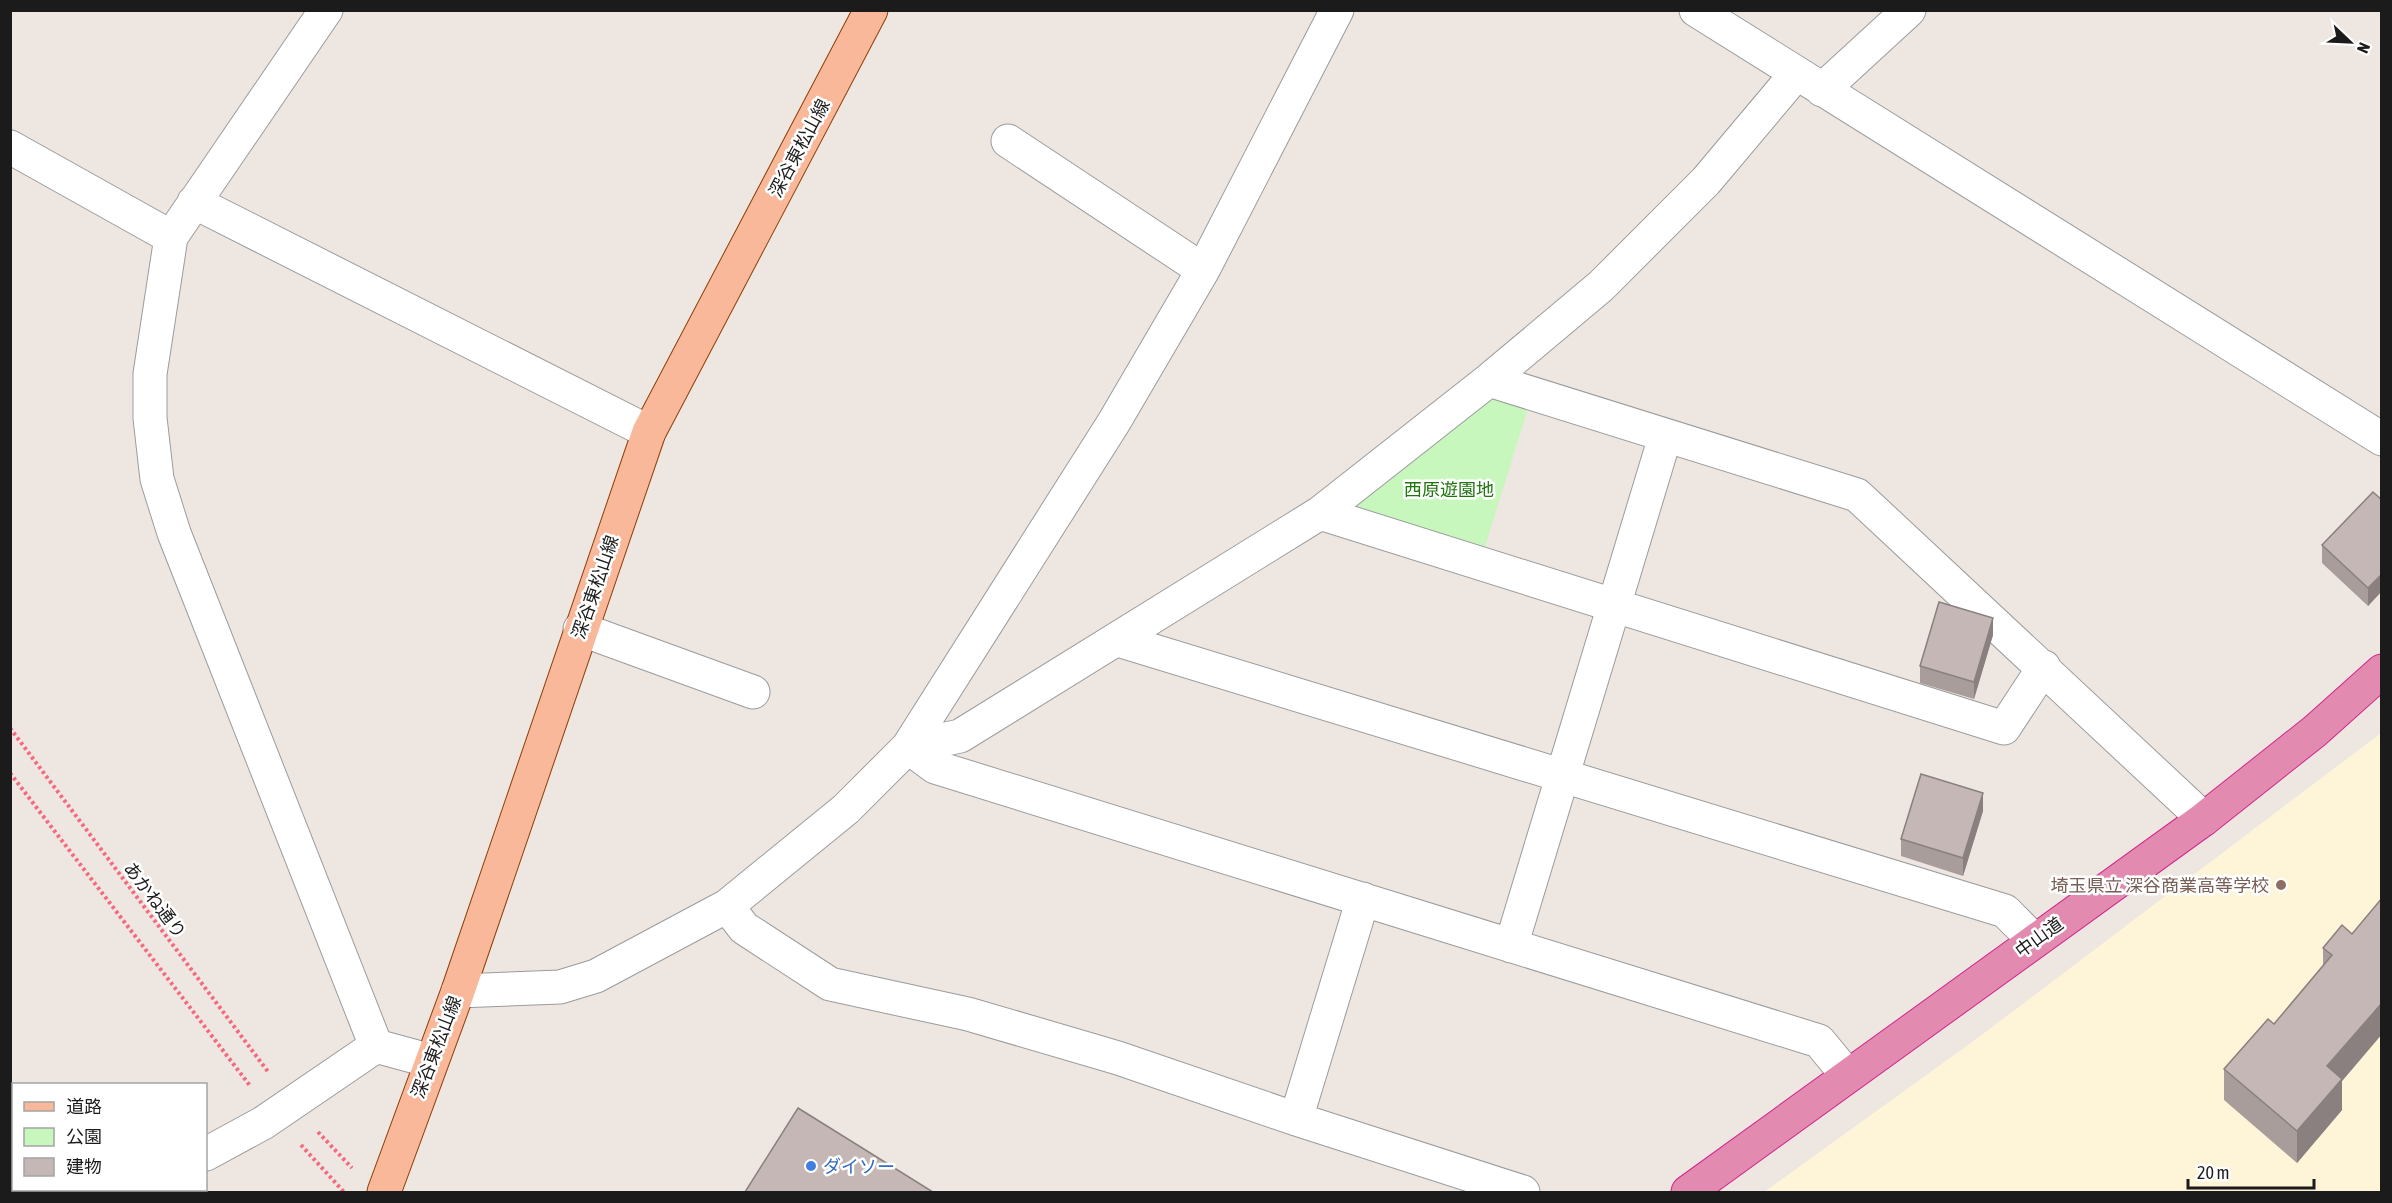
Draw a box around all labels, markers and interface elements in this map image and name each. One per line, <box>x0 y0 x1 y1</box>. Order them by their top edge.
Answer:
north arrow <box>2320 12 2380 72</box>
text: N <box>2354 40 2374 56</box>
street label: 深谷東松山線 <box>764 95 834 201</box>
park label: 西原遊園地 <box>1404 479 1494 500</box>
street label: 深谷東松山線 <box>567 533 623 641</box>
street label: あかね通り <box>120 858 190 942</box>
place label: 埼玉県立 深谷商業高等学校 <box>2051 875 2269 896</box>
marker: 埼玉県立 深谷商業高等学校 <box>2274 878 2288 892</box>
street label: 中山道 <box>2011 913 2067 961</box>
street label: 深谷東松山線 <box>407 993 465 1101</box>
legend <box>12 1083 207 1191</box>
text: 道路 <box>66 1096 102 1117</box>
text: 公園 <box>66 1126 102 1147</box>
scale bar <box>2188 1152 2314 1190</box>
text: 建物 <box>66 1156 102 1177</box>
place label: ダイソー <box>823 1156 895 1177</box>
marker: ダイソー <box>804 1159 818 1173</box>
text: 20 m <box>2197 1162 2229 1183</box>

